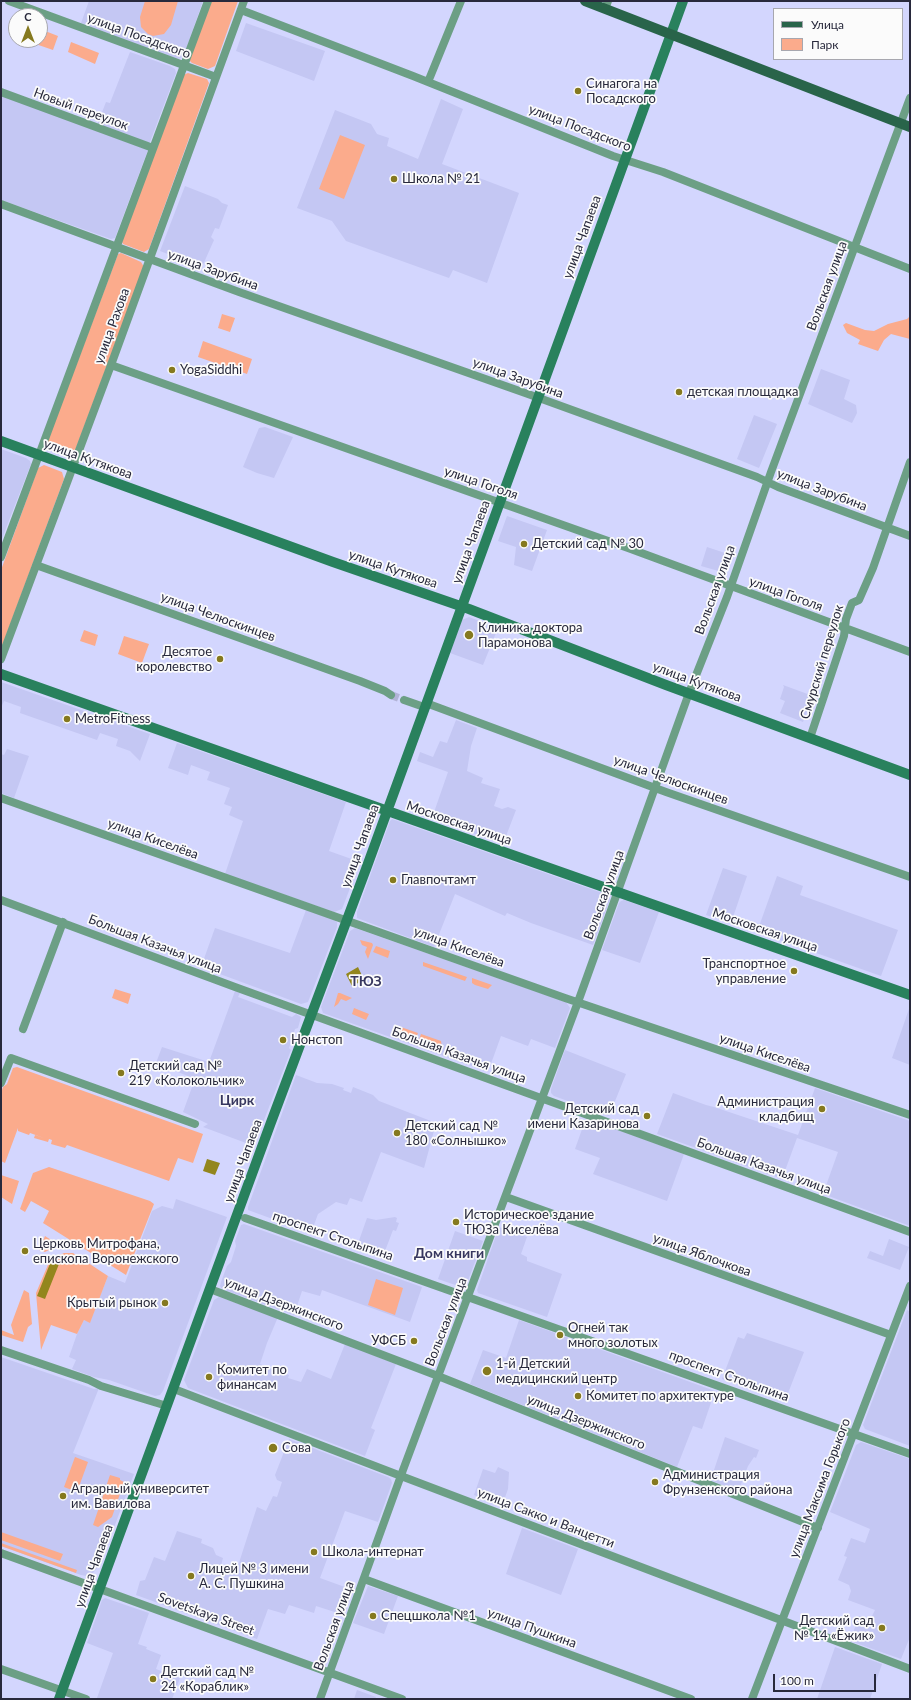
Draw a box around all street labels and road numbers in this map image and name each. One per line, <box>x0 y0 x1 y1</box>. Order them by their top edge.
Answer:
street label: улица Посадского <box>85 10 193 62</box>
street label: Новый переулок <box>31 85 131 133</box>
street label: улица Посадского <box>526 101 634 155</box>
street label: улица Чапаева <box>560 193 604 281</box>
street label: Вольская улица <box>804 239 850 333</box>
street label: улица Зарубина <box>166 246 260 294</box>
street label: улица Рахова <box>91 286 133 366</box>
street label: улица Зарубина <box>471 354 565 402</box>
street label: улица Кутякова <box>42 436 134 482</box>
street label: улица Гоголя <box>442 463 520 503</box>
street label: улица Зарубина <box>775 466 869 514</box>
street label: улица Чапаева <box>449 498 493 586</box>
street label: Вольская улица <box>692 543 738 637</box>
street label: улица Кутякова <box>346 546 440 592</box>
street label: улица Гоголя <box>747 573 825 615</box>
street label: улица Челюскинцев <box>159 589 277 645</box>
street label: Смурский переулок <box>797 603 847 721</box>
street label: улица Кутякова <box>651 659 743 705</box>
street label: улица Челюскинцев <box>612 752 730 808</box>
street label: Московская улица <box>404 798 514 848</box>
street label: улица Чапаева <box>338 802 382 890</box>
street label: улица Киселёва <box>106 815 200 863</box>
street label: Вольская улица <box>581 848 627 942</box>
street label: Московская улица <box>710 905 820 955</box>
street label: Большая Казачья улица <box>86 911 224 977</box>
street label: улица Киселёва <box>412 923 506 971</box>
street label: Большая Казачья улица <box>390 1023 528 1087</box>
street label: улица Киселёва <box>717 1030 813 1076</box>
street label: улица Чапаева <box>221 1117 265 1205</box>
street label: Большая Казачья улица <box>695 1134 833 1198</box>
street label: проспект Столыпина <box>271 1208 395 1264</box>
street label: улица Яблочкова <box>651 1230 753 1280</box>
street label: улица Дзержинского <box>222 1274 346 1334</box>
street label: Вольская улица <box>422 1275 470 1369</box>
street label: проспект Столыпина <box>667 1347 791 1405</box>
street label: улица Дзержинского <box>525 1391 647 1453</box>
street label: улица Максима Горького <box>786 1416 854 1560</box>
street label: улица Сакко и Ванцетти <box>475 1485 617 1551</box>
street label: улица Чапаева <box>72 1522 116 1610</box>
street label: Вольская улица <box>311 1579 357 1673</box>
street label: Sovetskaya Street <box>156 1589 256 1639</box>
street label: улица Пушкина <box>485 1605 579 1651</box>

